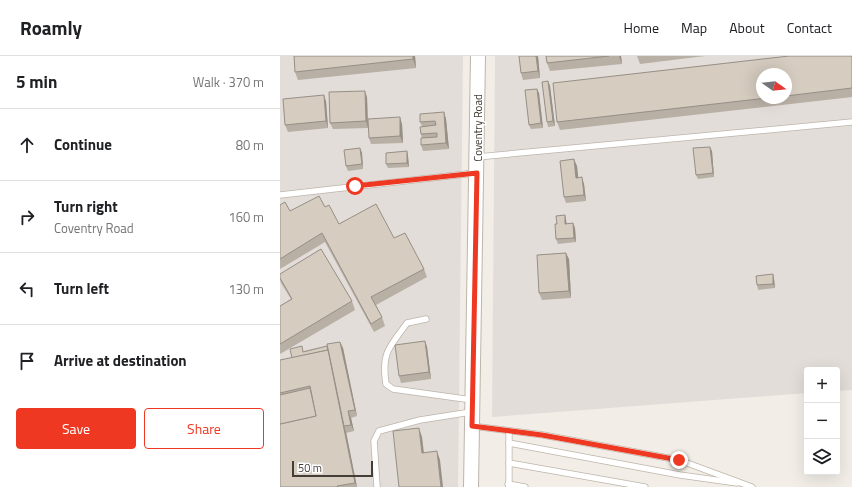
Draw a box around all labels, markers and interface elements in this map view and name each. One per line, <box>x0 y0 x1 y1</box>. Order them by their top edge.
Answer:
text: Roamly <box>20 13 82 42</box>
text: Home <box>624 17 659 38</box>
text: Map <box>681 17 707 38</box>
text: About <box>729 17 765 38</box>
text: Contact <box>787 17 832 38</box>
north arrow <box>756 68 792 104</box>
text: 5 min <box>16 69 57 95</box>
text: Walk · 370 m <box>193 72 264 92</box>
street label: Coventry Road <box>470 94 486 162</box>
text: Continue <box>54 133 112 156</box>
icon: ahead <box>16 134 38 156</box>
text: 80 m <box>236 135 264 155</box>
route start <box>346 177 364 195</box>
text: Turn right <box>54 195 118 218</box>
icon: right <box>16 206 38 228</box>
text: 160 m <box>228 207 264 227</box>
text: Coventry Road <box>54 218 134 238</box>
text: Turn left <box>54 277 109 300</box>
icon: left <box>16 278 38 300</box>
text: 130 m <box>228 279 264 299</box>
text: Arrive at destination <box>54 349 187 372</box>
icon: arrive <box>16 350 38 372</box>
map controls <box>804 367 840 475</box>
button: + <box>804 367 840 403</box>
button: − <box>804 403 840 439</box>
button: Save <box>16 408 136 449</box>
button: Share <box>144 408 264 449</box>
button: layers <box>804 439 840 475</box>
route end <box>670 451 688 469</box>
scale bar <box>292 459 373 478</box>
text: 50 m <box>298 460 322 476</box>

